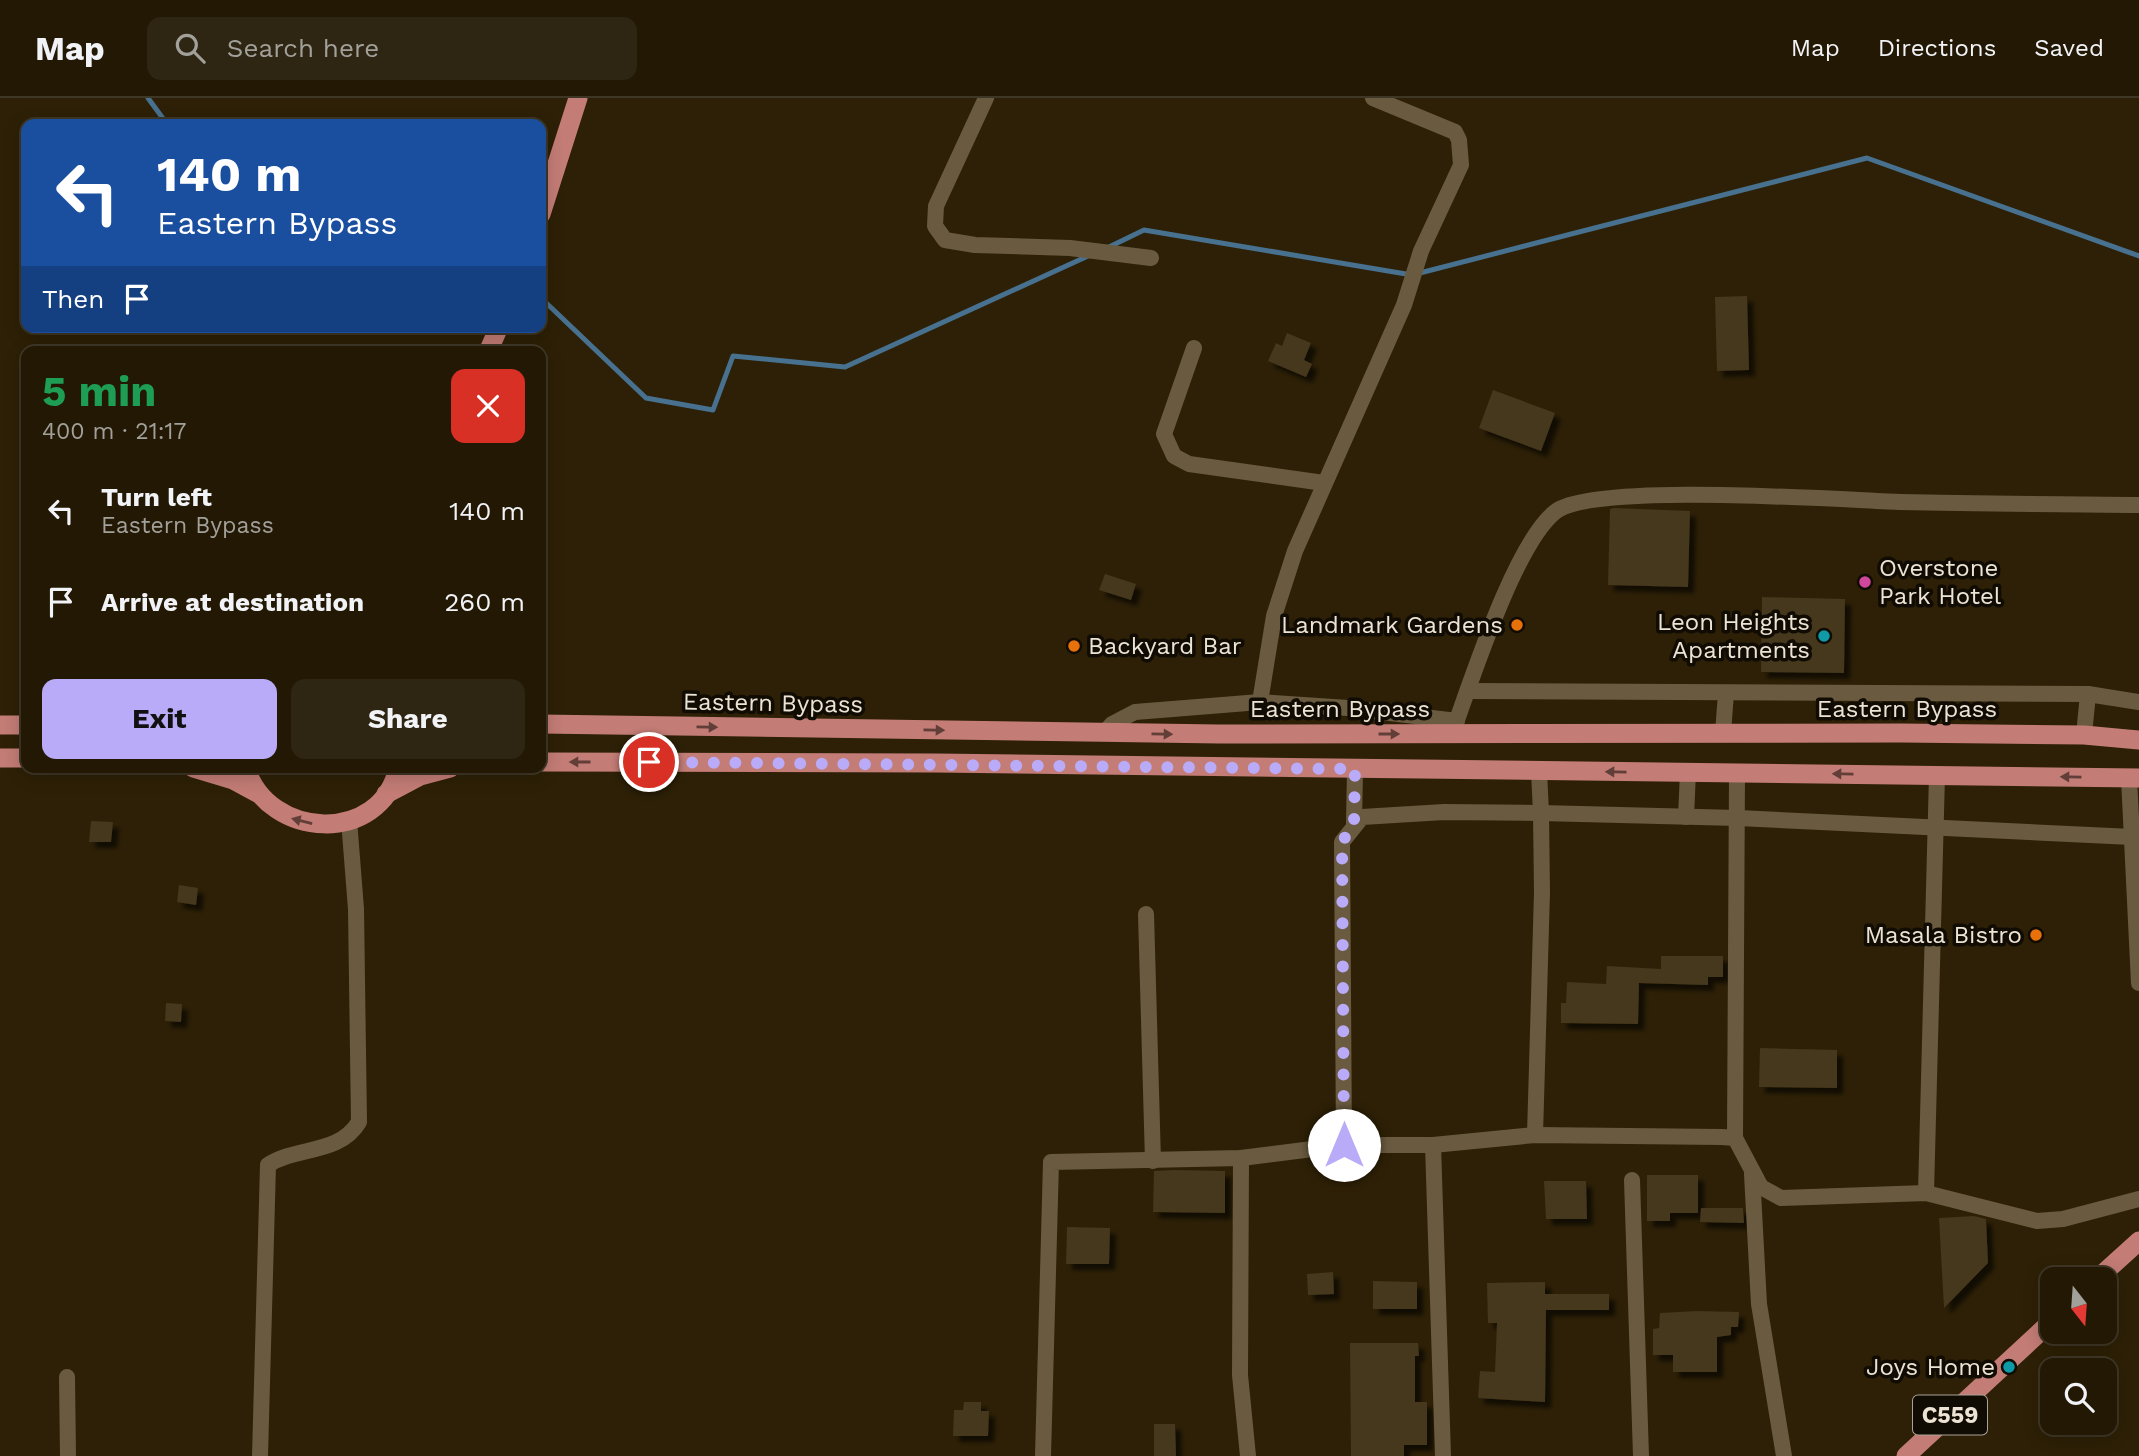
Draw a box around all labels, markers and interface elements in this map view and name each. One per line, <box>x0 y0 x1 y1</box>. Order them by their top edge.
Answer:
search box <box>147 17 637 80</box>
text: Map <box>35 29 105 68</box>
icon: search <box>171 29 209 67</box>
text: Search here <box>227 33 379 63</box>
text: Map <box>1791 34 1840 62</box>
text: Directions <box>1878 34 1996 62</box>
text: Saved <box>2034 34 2104 62</box>
text: 140 m <box>157 145 301 203</box>
icon: left <box>42 147 133 238</box>
text: Eastern Bypass <box>157 204 397 242</box>
icon: arrive <box>118 280 156 318</box>
text: Then <box>42 284 104 314</box>
text: 5 min <box>42 367 156 416</box>
button: close <box>451 369 525 443</box>
text: 400 m · 21:17 <box>42 418 186 445</box>
text: Turn left <box>101 482 212 512</box>
icon: left <box>42 492 80 530</box>
text: 140 m <box>449 496 525 526</box>
text: Eastern Bypass <box>101 512 274 539</box>
place label: Overstone Park Hotel <box>1879 554 2002 610</box>
marker: Overstone Park Hotel <box>1857 574 1873 590</box>
icon: arrive <box>42 583 80 621</box>
text: Arrive at destination <box>101 587 364 617</box>
text: 260 m <box>444 587 525 617</box>
place label: Leon Heights Apartments <box>1657 608 1810 664</box>
place label: Landmark Gardens <box>1281 611 1503 639</box>
marker: Landmark Gardens <box>1509 617 1525 633</box>
marker: Leon Heights Apartments <box>1816 628 1832 644</box>
place label: Backyard Bar <box>1088 632 1242 660</box>
marker: Backyard Bar <box>1066 638 1082 654</box>
button: Exit <box>42 679 277 759</box>
button: Share <box>291 679 525 759</box>
street label: Eastern Bypass <box>683 687 863 719</box>
street label: Eastern Bypass <box>1250 695 1430 723</box>
street label: Eastern Bypass <box>1817 695 1997 723</box>
one-way arrow <box>696 721 718 733</box>
one-way arrow <box>924 725 946 736</box>
one-way arrow <box>1151 728 1173 739</box>
one-way arrow <box>1379 728 1401 740</box>
pin <box>619 732 679 792</box>
icon: arrive <box>630 743 668 781</box>
one-way arrow <box>569 756 591 768</box>
one-way arrow <box>1605 766 1627 777</box>
one-way arrow <box>1832 768 1854 780</box>
one-way arrow <box>2060 771 2082 783</box>
one-way arrow <box>291 815 313 826</box>
place label: Masala Bistro <box>1865 921 2022 949</box>
marker: Masala Bistro <box>2028 927 2044 943</box>
position arrow <box>1307 1108 1381 1182</box>
north arrow <box>2040 1267 2118 1344</box>
map controls <box>2040 1267 2117 1435</box>
place label: Joys Home <box>1866 1353 1995 1381</box>
button: search <box>2040 1358 2117 1435</box>
marker: Joys Home <box>2001 1359 2017 1375</box>
road number: C559 <box>1913 1396 1987 1434</box>

